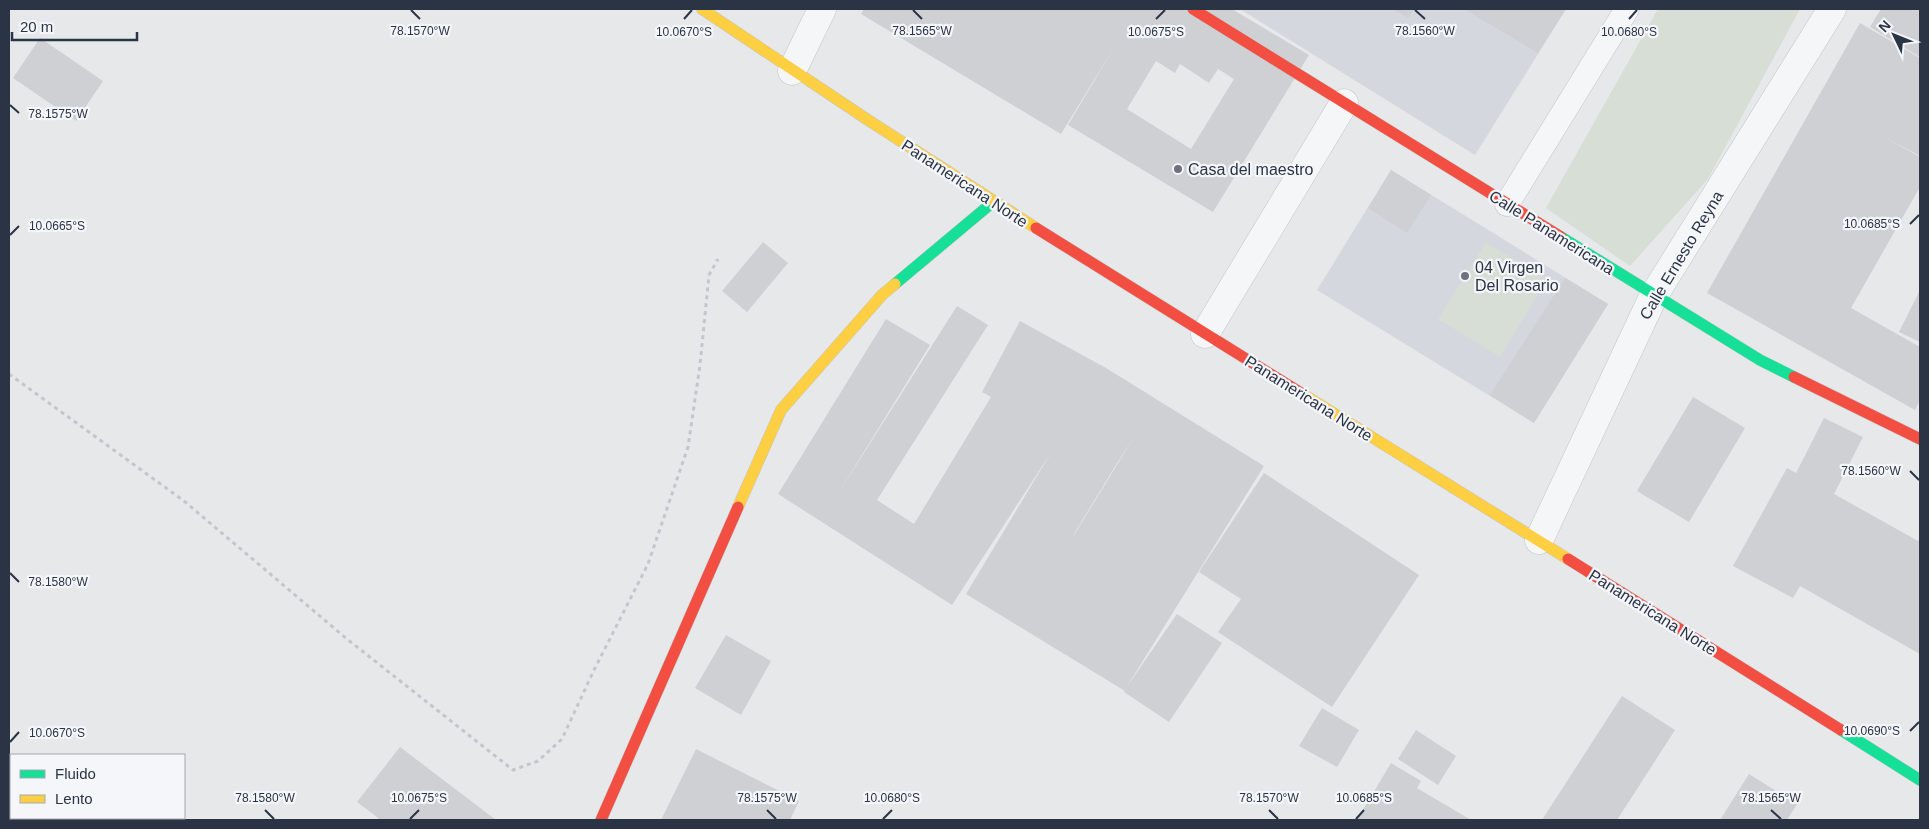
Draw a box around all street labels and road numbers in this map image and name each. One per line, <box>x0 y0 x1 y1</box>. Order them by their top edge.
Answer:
street label: Panamericana Norte <box>899 136 1031 231</box>
street label: Calle Panamericana <box>1486 187 1617 278</box>
street label: Calle Ernesto Reyna <box>1636 188 1727 323</box>
street label: Panamericana Norte <box>1242 352 1376 445</box>
street label: Panamericana Norte <box>1586 566 1720 659</box>

